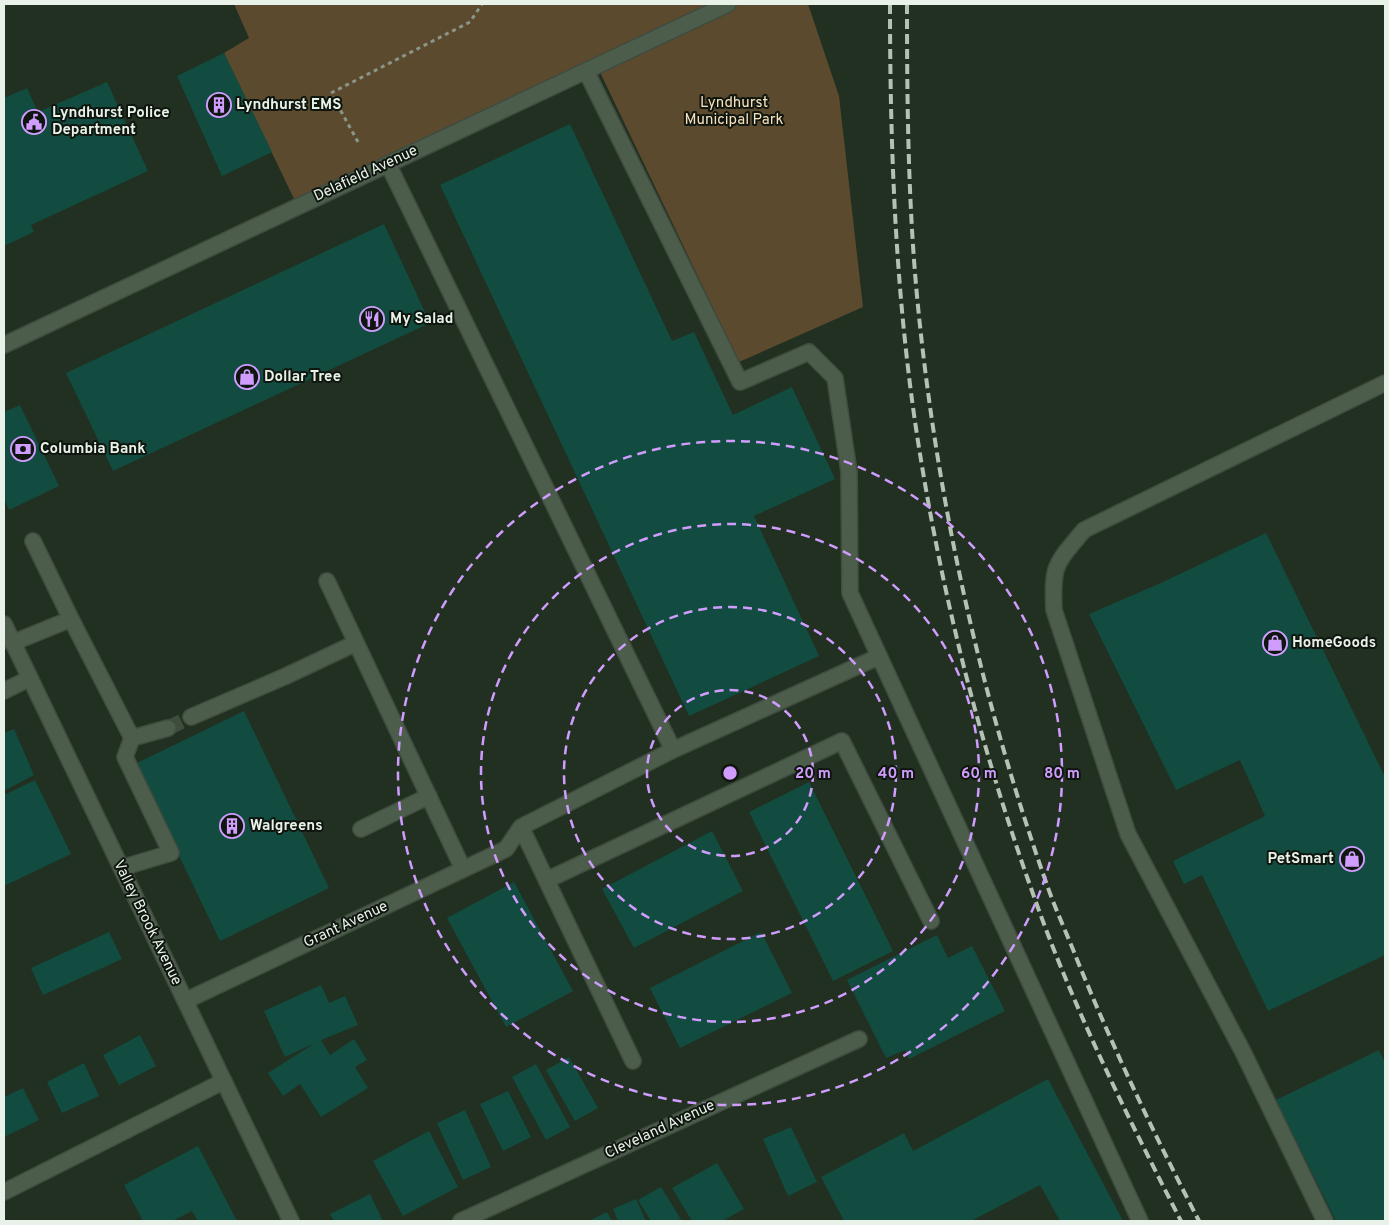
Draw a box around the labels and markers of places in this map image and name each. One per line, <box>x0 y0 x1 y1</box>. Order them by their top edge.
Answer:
building icon: Lyndhurst EMS <box>206 92 232 118</box>
place label: Lyndhurst EMS <box>236 96 341 115</box>
place label: Lyndhurst Police Department <box>52 104 170 140</box>
public building icon: Lyndhurst Police Department <box>21 109 47 135</box>
restaurant icon: My Salad <box>359 306 385 332</box>
place label: My Salad <box>390 310 453 329</box>
shop icon: Dollar Tree <box>234 364 260 390</box>
place label: Dollar Tree <box>264 368 341 387</box>
bank icon: Columbia Bank <box>10 436 36 462</box>
place label: Columbia Bank <box>40 440 146 459</box>
shop icon: HomeGoods <box>1262 630 1288 656</box>
place label: HomeGoods <box>1292 634 1376 653</box>
centre of rings <box>721 764 739 782</box>
building icon: Walgreens <box>219 813 245 839</box>
place label: Walgreens <box>250 817 323 836</box>
shop icon: PetSmart <box>1339 846 1365 872</box>
place label: PetSmart <box>1267 850 1334 869</box>

